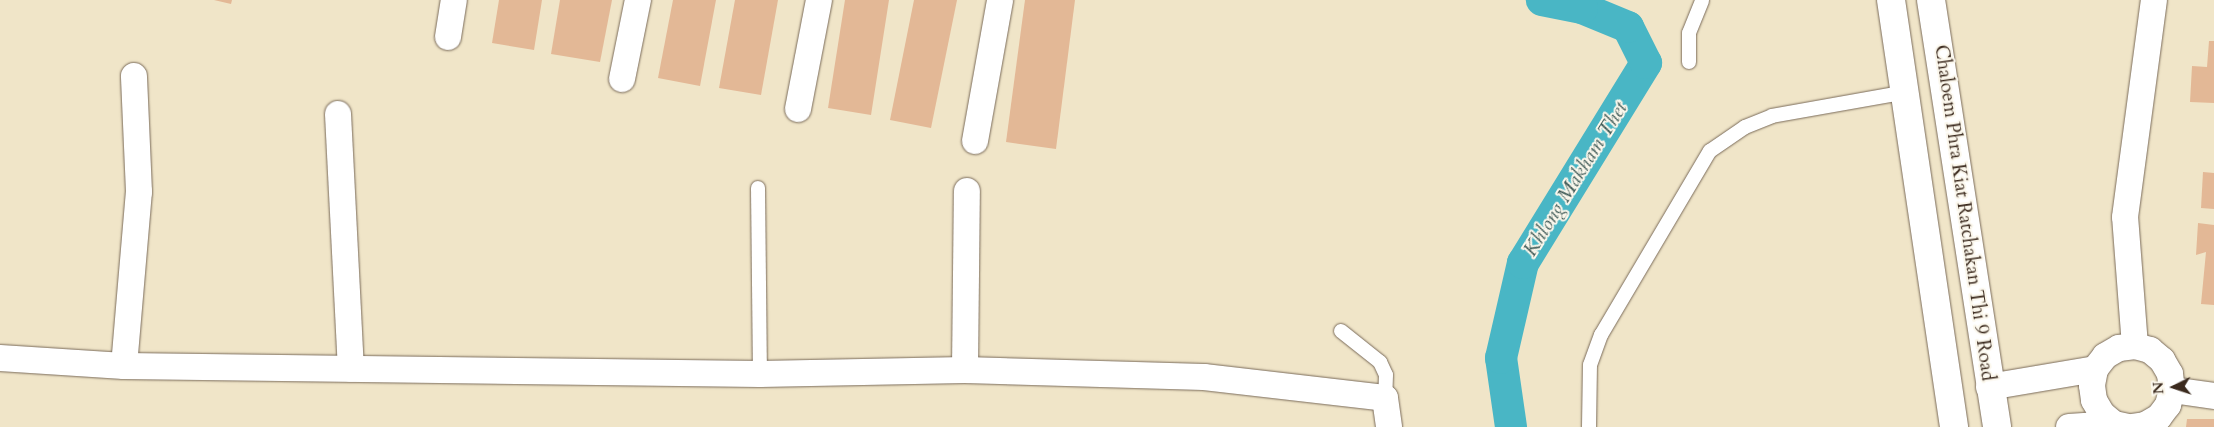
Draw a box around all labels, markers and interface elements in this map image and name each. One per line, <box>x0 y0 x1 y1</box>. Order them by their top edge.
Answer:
street label: Chaloem Phra Kiat Ratchakan Thi 9 Road <box>1929 43 1999 383</box>
water label: Khlong Makham Thet <box>1518 97 1632 261</box>
north arrow <box>2149 362 2199 412</box>
text: N <box>2149 381 2168 395</box>

